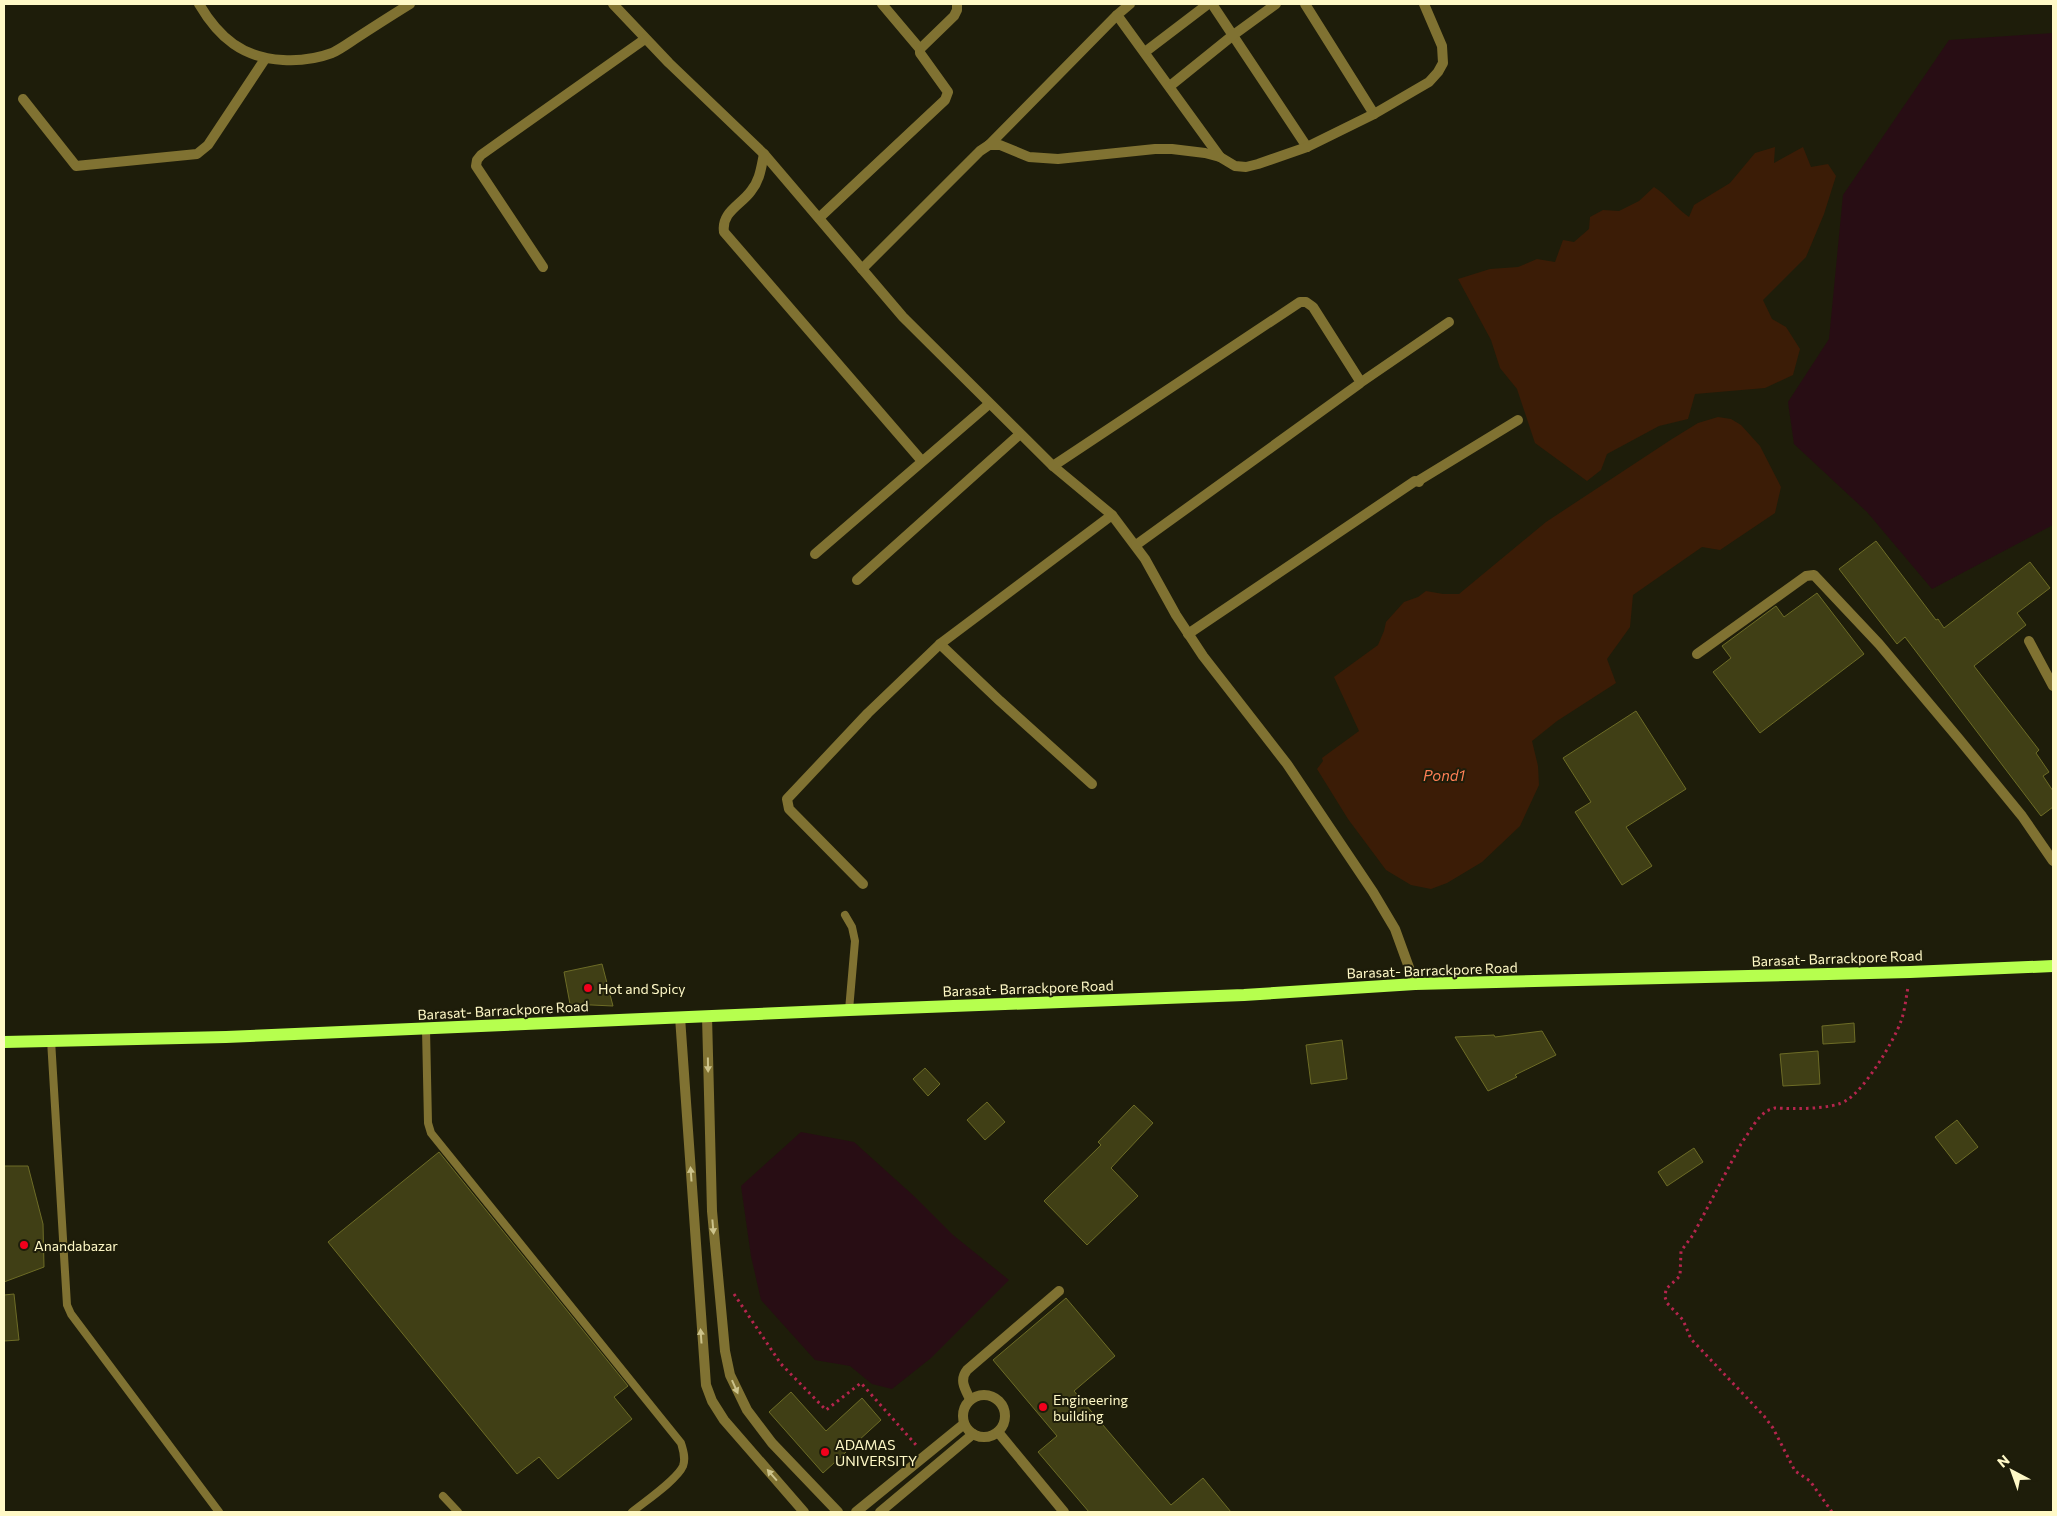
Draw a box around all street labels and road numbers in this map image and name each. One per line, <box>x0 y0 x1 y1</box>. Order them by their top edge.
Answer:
street label: Barasat- Barrackpore Road <box>1751 947 1923 969</box>
street label: Barasat- Barrackpore Road <box>1346 959 1518 981</box>
street label: Barasat- Barrackpore Road <box>942 977 1114 999</box>
street label: Barasat- Barrackpore Road <box>417 997 589 1023</box>

